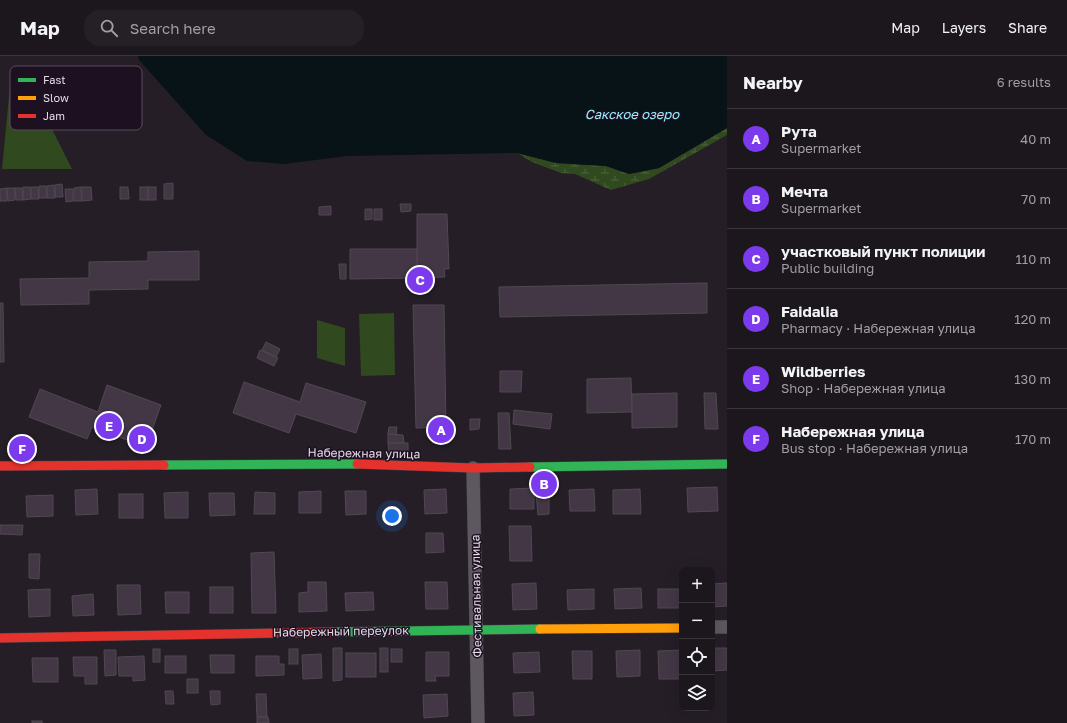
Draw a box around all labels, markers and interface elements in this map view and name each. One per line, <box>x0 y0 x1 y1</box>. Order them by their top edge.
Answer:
search box <box>84 10 364 46</box>
text: Map <box>20 16 60 39</box>
icon: search <box>98 17 120 39</box>
text: Search here <box>130 19 216 37</box>
text: Map <box>891 19 920 36</box>
text: Layers <box>942 19 986 36</box>
text: Share <box>1008 19 1047 36</box>
legend <box>10 66 142 130</box>
text: Nearby <box>743 72 803 93</box>
text: Fast <box>43 73 66 86</box>
text: 6 results <box>997 74 1051 90</box>
text: Slow <box>43 91 69 104</box>
water label: Сакское озеро <box>585 106 680 122</box>
text: Jam <box>43 109 65 122</box>
text: Рута <box>781 122 817 140</box>
text: A <box>751 131 761 147</box>
text: 40 m <box>1020 131 1051 147</box>
text: Supermarket <box>781 140 862 156</box>
text: Мечта <box>781 182 828 200</box>
text: B <box>751 191 761 207</box>
text: 70 m <box>1021 191 1051 207</box>
text: Supermarket <box>781 200 862 216</box>
text: участковый пункт полиции <box>781 242 985 260</box>
text: C <box>751 251 761 267</box>
text: 110 m <box>1016 251 1051 267</box>
text: Public building <box>781 260 874 276</box>
pin: C <box>407 265 433 295</box>
text: Faidalia <box>781 302 838 320</box>
text: D <box>751 311 761 327</box>
text: 120 m <box>1014 311 1051 327</box>
text: Pharmacy · Набережная улица <box>781 320 975 336</box>
text: Wildberries <box>781 362 865 380</box>
text: E <box>752 371 760 387</box>
text: 130 m <box>1014 371 1051 387</box>
text: Shop · Набережная улица <box>781 380 946 396</box>
pin: E <box>96 411 122 441</box>
pin: A <box>428 415 454 445</box>
text: Набережная улица <box>781 422 925 440</box>
pin: D <box>129 424 155 454</box>
text: F <box>752 431 760 447</box>
text: 170 m <box>1015 431 1051 447</box>
pin: F <box>9 434 35 464</box>
text: Bus stop · Набережная улица <box>781 440 968 456</box>
street label: Набережная улица <box>307 445 421 461</box>
pin: B <box>531 469 557 499</box>
your location <box>382 506 402 526</box>
street label: Фестивальная улица <box>467 534 485 658</box>
map controls <box>679 567 715 711</box>
button: + <box>679 567 715 603</box>
button: − <box>679 603 715 639</box>
street label: Набережный переулок <box>273 622 409 640</box>
button: locate <box>679 639 715 675</box>
button: layers <box>679 675 715 711</box>

